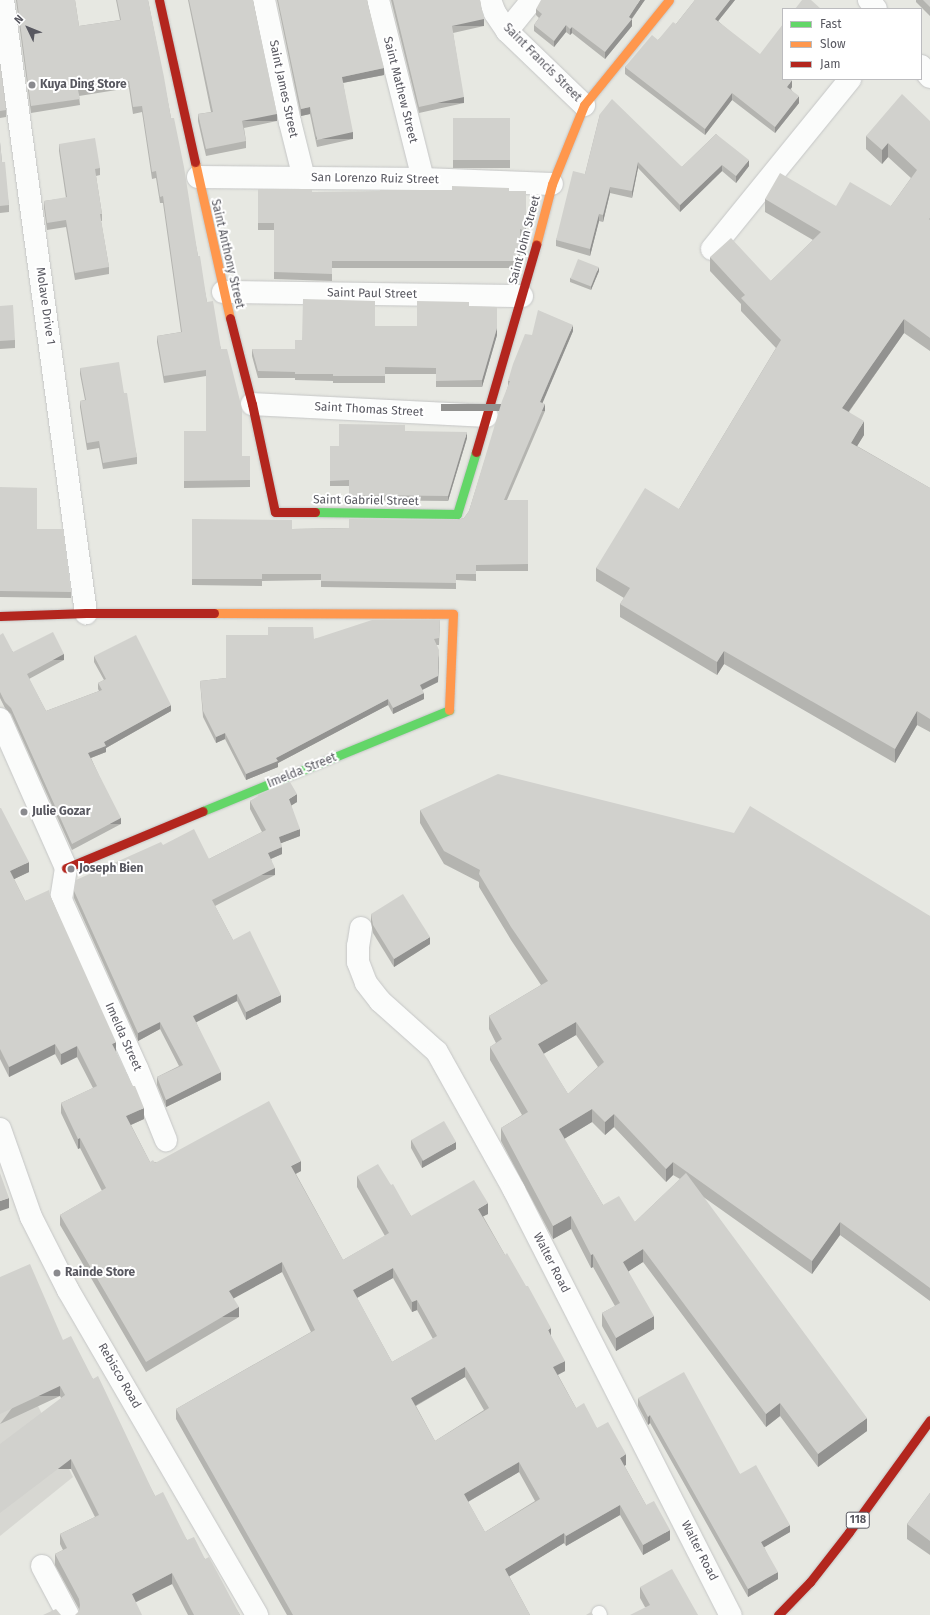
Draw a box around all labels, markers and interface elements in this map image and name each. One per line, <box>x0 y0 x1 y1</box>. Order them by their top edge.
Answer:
north arrow <box>8 8 48 48</box>
legend <box>782 8 922 80</box>
text: N <box>12 12 26 27</box>
text: Fast <box>820 17 842 31</box>
street label: Saint Francis Street <box>500 21 584 105</box>
street label: Saint Mathew Street <box>380 35 420 145</box>
text: Slow <box>820 37 846 51</box>
street label: Saint James Street <box>266 39 300 139</box>
text: Jam <box>820 57 840 71</box>
place label: Kuya Ding Store <box>40 78 127 92</box>
marker: Kuya Ding Store <box>27 80 37 90</box>
street label: San Lorenzo Ruiz Street <box>311 171 439 187</box>
street label: Saint John Street <box>506 194 544 286</box>
street label: Saint Anthony Street <box>207 198 247 310</box>
street label: Molave Drive 1 <box>32 266 58 346</box>
street label: Saint Paul Street <box>327 286 417 302</box>
street label: Saint Thomas Street <box>314 400 424 420</box>
street label: Saint Gabriel Street <box>313 493 419 509</box>
street label: Imelda Street <box>265 751 339 791</box>
place label: Julie Gozar <box>32 805 90 819</box>
marker: Julie Gozar <box>19 807 29 817</box>
place label: Joseph Bien <box>79 862 143 876</box>
marker: Joseph Bien <box>66 864 76 874</box>
street label: Imelda Street <box>102 1001 144 1073</box>
street label: Walter Road <box>530 1230 572 1296</box>
place label: Rainde Store <box>65 1266 135 1280</box>
marker: Rainde Store <box>52 1268 62 1278</box>
street label: Rebisco Road <box>94 1341 144 1411</box>
road number: 118 <box>845 1511 871 1529</box>
street label: Walter Road <box>678 1518 720 1584</box>

